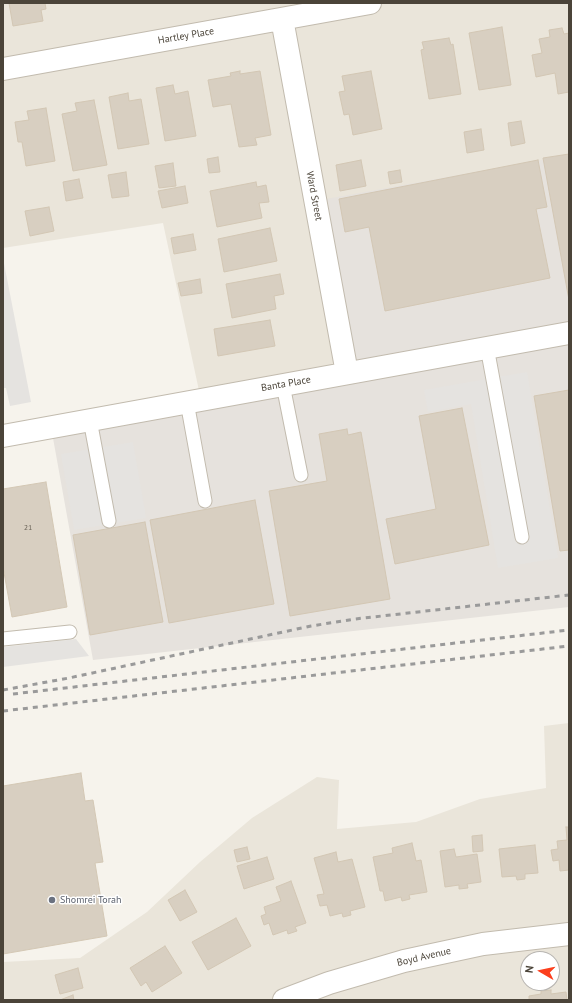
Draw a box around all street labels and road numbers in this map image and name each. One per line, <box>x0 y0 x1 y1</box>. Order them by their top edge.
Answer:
street label: Hartley Place <box>157 25 215 47</box>
street label: Ward Street <box>303 170 325 222</box>
street label: Banta Place <box>260 374 312 394</box>
street label: Boyd Avenue <box>396 945 452 969</box>

